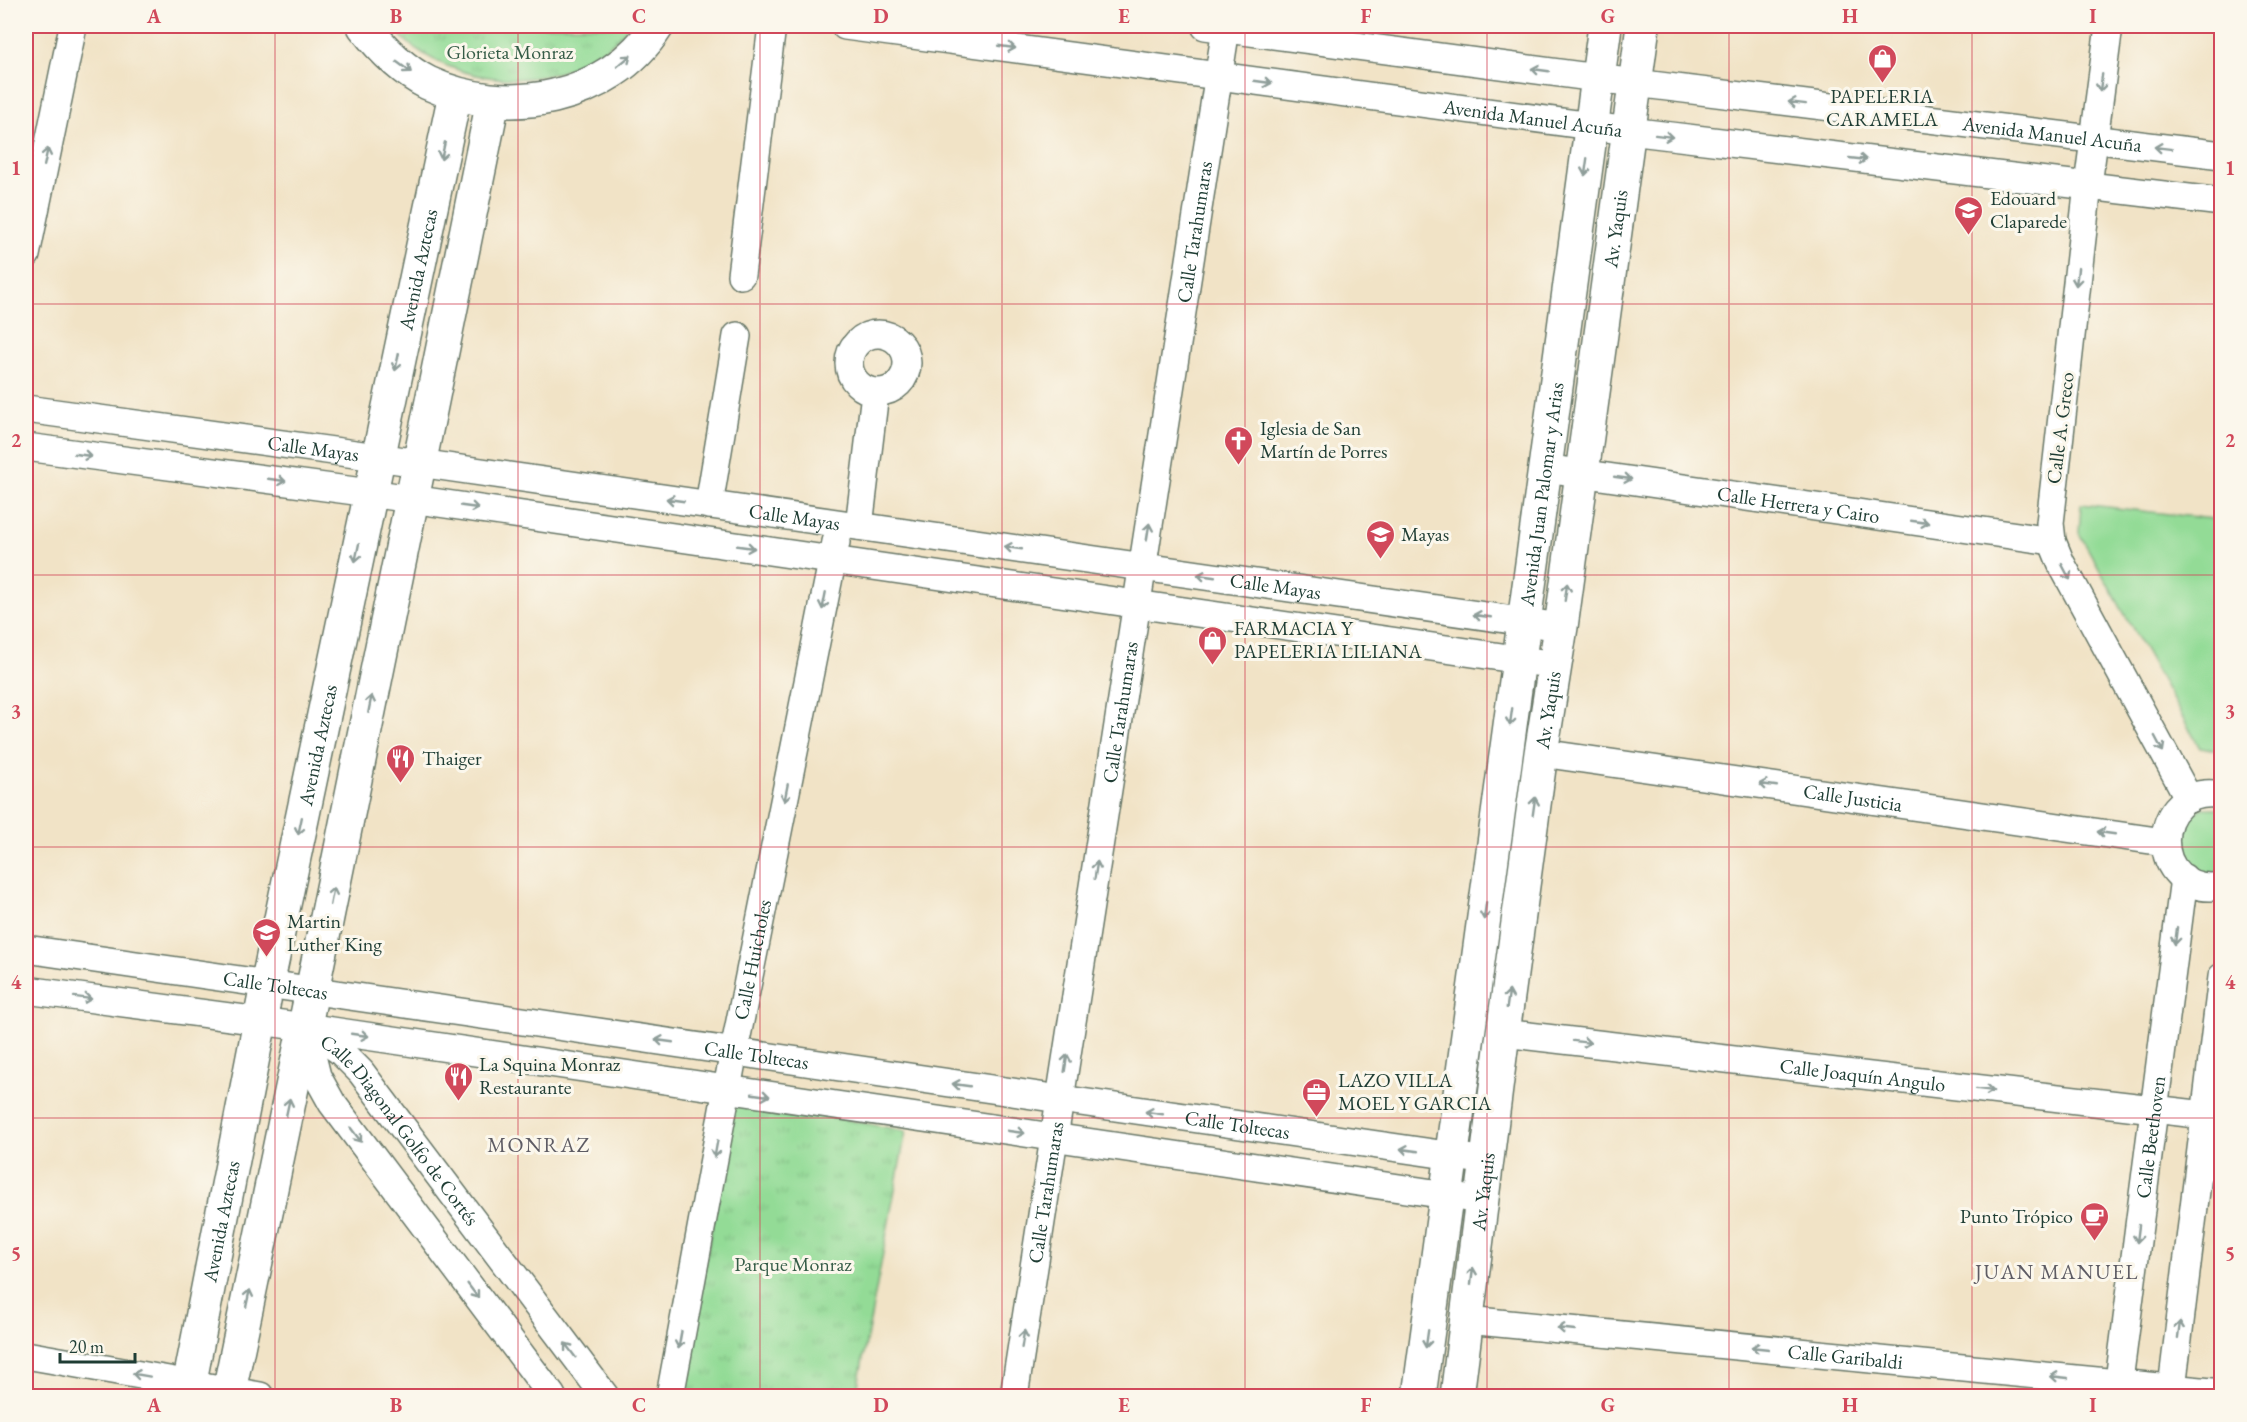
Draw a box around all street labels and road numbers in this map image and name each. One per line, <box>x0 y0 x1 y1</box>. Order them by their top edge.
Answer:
street label: Avenida Manuel Acuña <box>1441 93 1624 143</box>
street label: Avenida Manuel Acuña <box>1960 110 2143 158</box>
street label: Calle Tarahumaras <box>1171 159 1218 305</box>
street label: Av. Yaquis <box>1597 188 1634 270</box>
street label: Avenida Aztecas <box>392 206 443 333</box>
street label: Calle A. Greco <box>2040 370 2080 485</box>
street label: Avenida Juan Palomar y Arias <box>1513 381 1569 609</box>
street label: Calle Mayas <box>266 429 361 467</box>
street label: Calle Herrera y Cairo <box>1715 480 1881 529</box>
street label: Calle Mayas <box>747 498 842 536</box>
street label: Calle Mayas <box>1228 567 1323 605</box>
street label: Calle Tarahumaras <box>1096 639 1144 785</box>
street label: Av. Yaquis <box>1529 669 1567 752</box>
street label: Avenida Aztecas <box>292 682 343 809</box>
street label: Calle Justicia <box>1802 778 1904 817</box>
street label: Calle Huicholes <box>728 897 777 1022</box>
street label: Calle Toltecas <box>221 965 329 1006</box>
street label: Calle Diagonal Golfo de Cortés <box>315 1028 485 1231</box>
street label: Calle Toltecas <box>702 1034 810 1075</box>
street label: Calle Joaquín Angulo <box>1778 1052 1947 1098</box>
street label: Calle Beethoven <box>2130 1074 2171 1200</box>
street label: Calle Toltecas <box>1183 1104 1291 1145</box>
street label: Calle Tarahumaras <box>1022 1120 1069 1265</box>
street label: Av. Yaquis <box>1465 1151 1501 1233</box>
street label: Avenida Aztecas <box>196 1158 246 1285</box>
street label: Calle Garibaldi <box>1786 1338 1904 1375</box>

